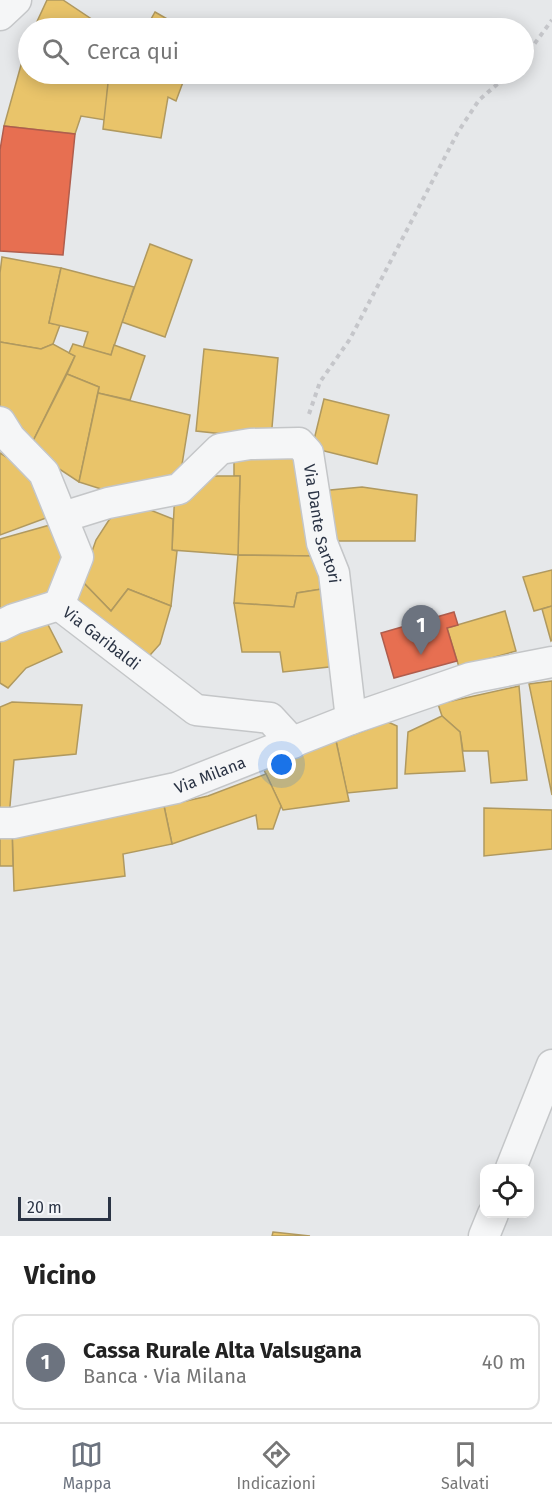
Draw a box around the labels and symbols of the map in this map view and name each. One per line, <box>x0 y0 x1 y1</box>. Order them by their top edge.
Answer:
street label: Via Dante Sartori <box>300 463 345 584</box>
street label: Via Garibaldi <box>59 602 144 674</box>
pin: 1 <box>402 606 440 655</box>
your location <box>267 750 296 779</box>
street label: Via Milana <box>171 752 248 797</box>
scale bar <box>18 1194 111 1222</box>

